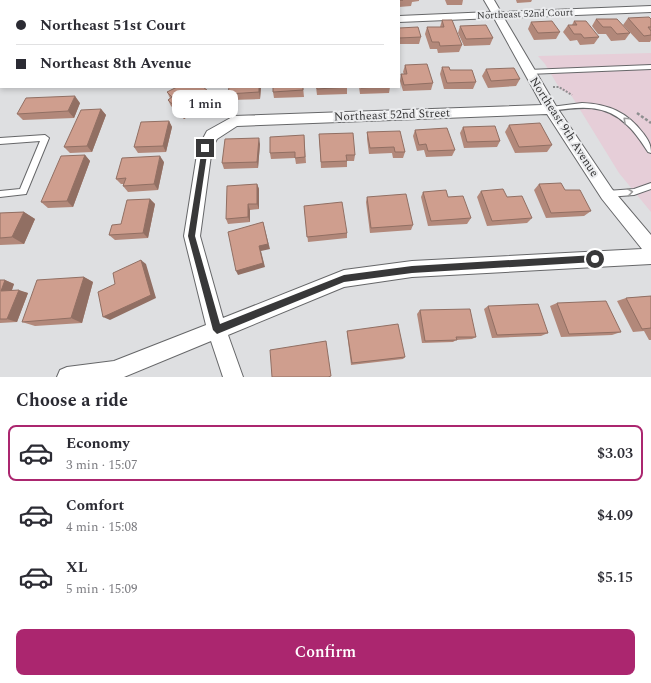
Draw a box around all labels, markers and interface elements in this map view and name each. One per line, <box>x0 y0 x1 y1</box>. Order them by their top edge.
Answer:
street label: Northeast 52nd Court <box>477 4 574 24</box>
text: Northeast 51st Court <box>40 14 186 37</box>
text: Northeast 8th Avenue <box>40 52 191 75</box>
street label: Northeast 9th Avenue <box>524 73 604 181</box>
callout: 1 min <box>172 90 238 118</box>
text: 1 min <box>188 94 222 114</box>
street label: Northeast 52nd Street <box>334 103 450 127</box>
one-way arrow <box>623 117 631 125</box>
route end <box>196 139 214 157</box>
one-way arrow <box>626 188 633 197</box>
route start <box>586 250 604 268</box>
text: Choose a ride <box>16 387 128 414</box>
text: Economy <box>66 432 130 455</box>
icon: car <box>18 435 54 471</box>
text: $3.03 <box>597 442 633 465</box>
text: 3 min · 15:07 <box>66 455 138 475</box>
text: Comfort <box>66 494 124 517</box>
icon: car <box>18 497 54 533</box>
text: $4.09 <box>597 504 633 527</box>
text: 4 min · 15:08 <box>66 517 138 537</box>
text: XL <box>66 556 87 579</box>
icon: car <box>18 559 54 595</box>
text: $5.15 <box>597 566 633 589</box>
text: 5 min · 15:09 <box>66 579 138 599</box>
button: Confirm <box>16 629 635 675</box>

